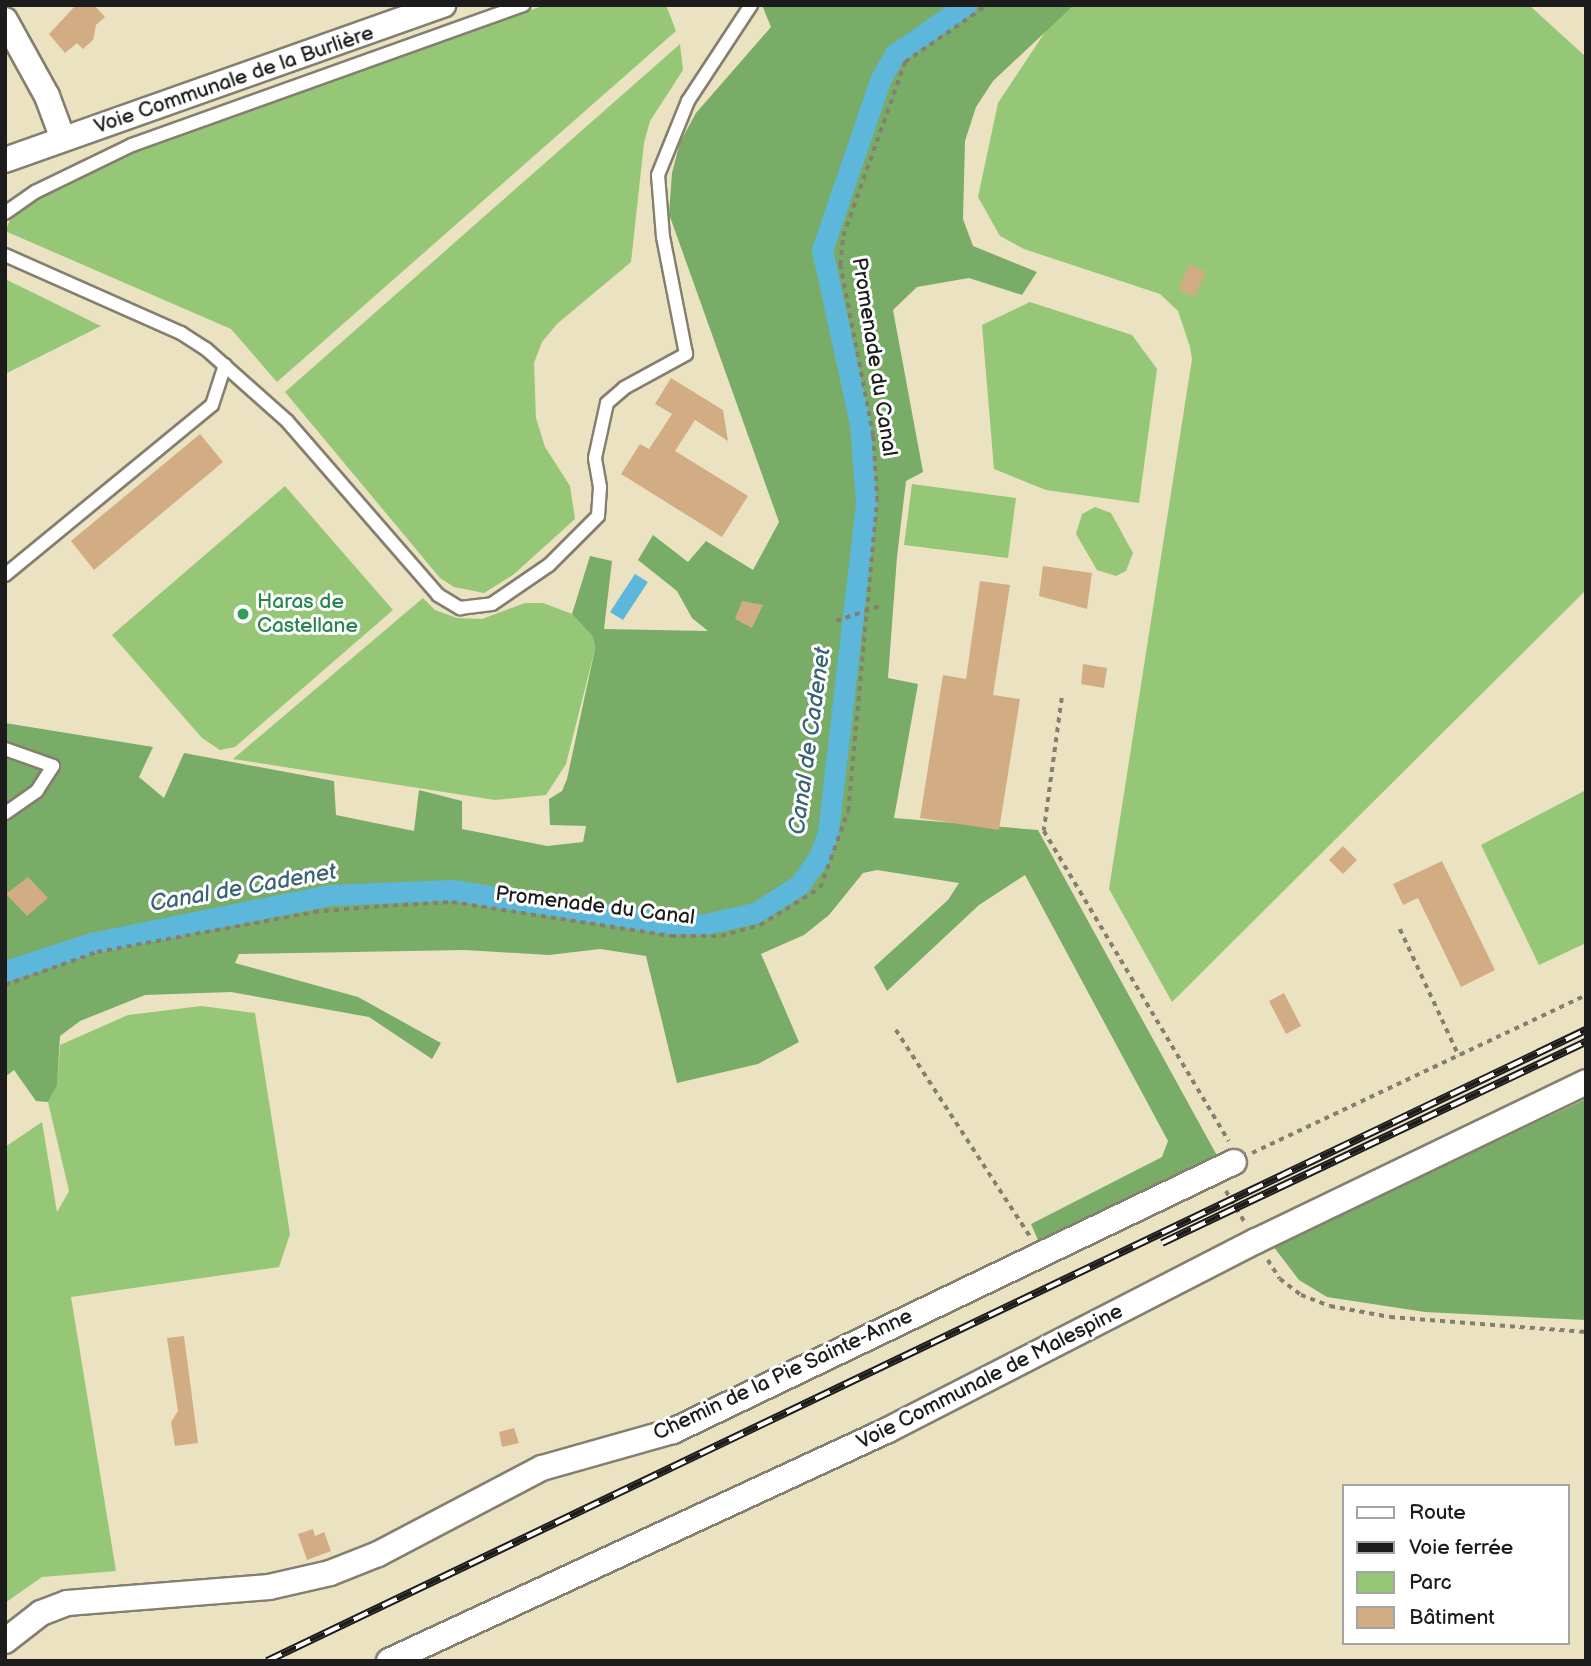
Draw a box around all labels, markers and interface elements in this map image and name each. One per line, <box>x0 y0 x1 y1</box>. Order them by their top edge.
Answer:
street label: Voie Communale de la Burlière <box>91 20 377 140</box>
street label: Promenade du Canal <box>846 256 902 458</box>
place label: Haras de Castellane <box>257 589 358 639</box>
marker: Haras de Castellane <box>235 606 251 622</box>
water label: Canal de Cadenet <box>783 646 837 836</box>
water label: Canal de Cadenet <box>148 858 338 918</box>
street label: Promenade du Canal <box>494 881 696 931</box>
street label: Voie Communale de Malespine <box>853 1299 1127 1455</box>
street label: Chemin de la Pie Sainte-Anne <box>649 1304 917 1446</box>
legend <box>1342 1484 1570 1645</box>
text: Route <box>1409 1500 1466 1525</box>
text: Voie ferrée <box>1409 1535 1513 1560</box>
text: Parc <box>1409 1570 1452 1595</box>
text: Bâtiment <box>1409 1605 1495 1630</box>

